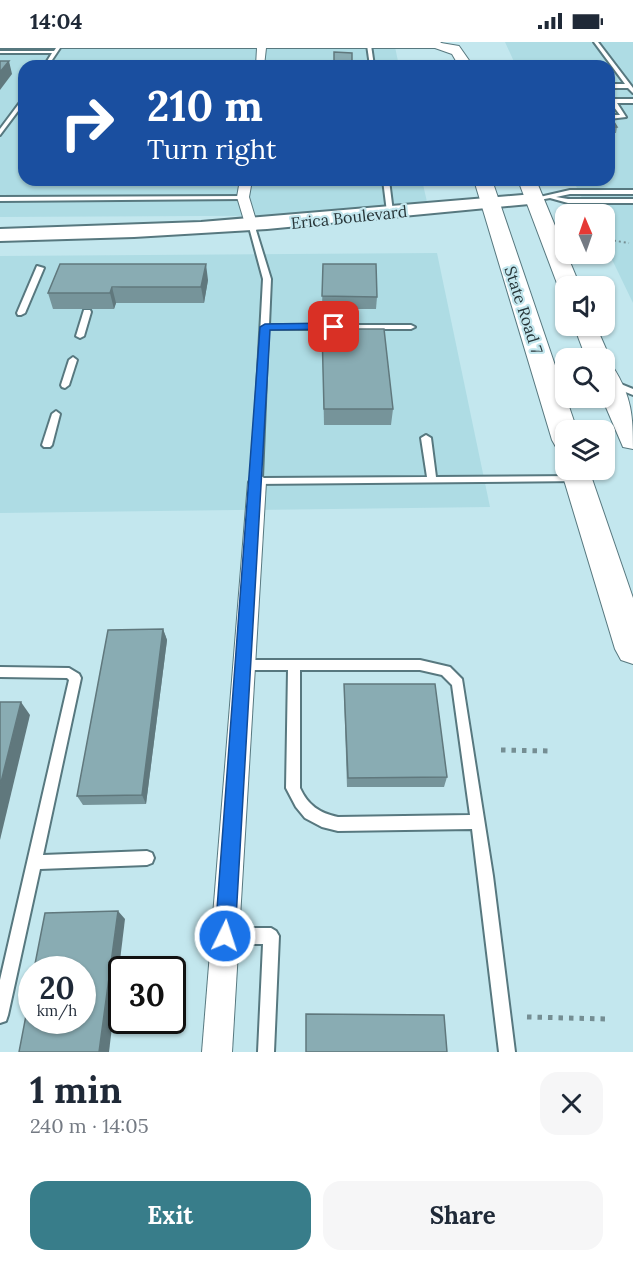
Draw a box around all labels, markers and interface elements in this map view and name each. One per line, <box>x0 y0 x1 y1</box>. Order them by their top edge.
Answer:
text: 14:04 <box>30 7 83 35</box>
text: 210 m <box>147 79 263 133</box>
icon: right <box>48 84 126 162</box>
text: Turn right <box>147 132 276 166</box>
street label: Erica Boulevard <box>290 201 408 233</box>
north arrow <box>555 204 615 264</box>
map controls <box>555 204 615 480</box>
street label: State Road 7 <box>500 264 548 357</box>
button: sound <box>555 276 615 336</box>
pin <box>308 301 359 352</box>
icon: arrive <box>317 310 350 343</box>
button: search <box>555 348 615 408</box>
button: layers <box>555 420 615 480</box>
position arrow <box>193 904 257 968</box>
speed limit sign: 30 <box>108 956 186 1034</box>
text: 20 <box>39 969 75 1007</box>
text: km/h <box>37 1001 77 1020</box>
text: 1 min <box>30 1067 122 1113</box>
button: close <box>540 1072 603 1135</box>
text: 240 m · 14:05 <box>30 1113 149 1138</box>
button: Exit <box>30 1181 311 1250</box>
button: Share <box>323 1181 603 1250</box>

